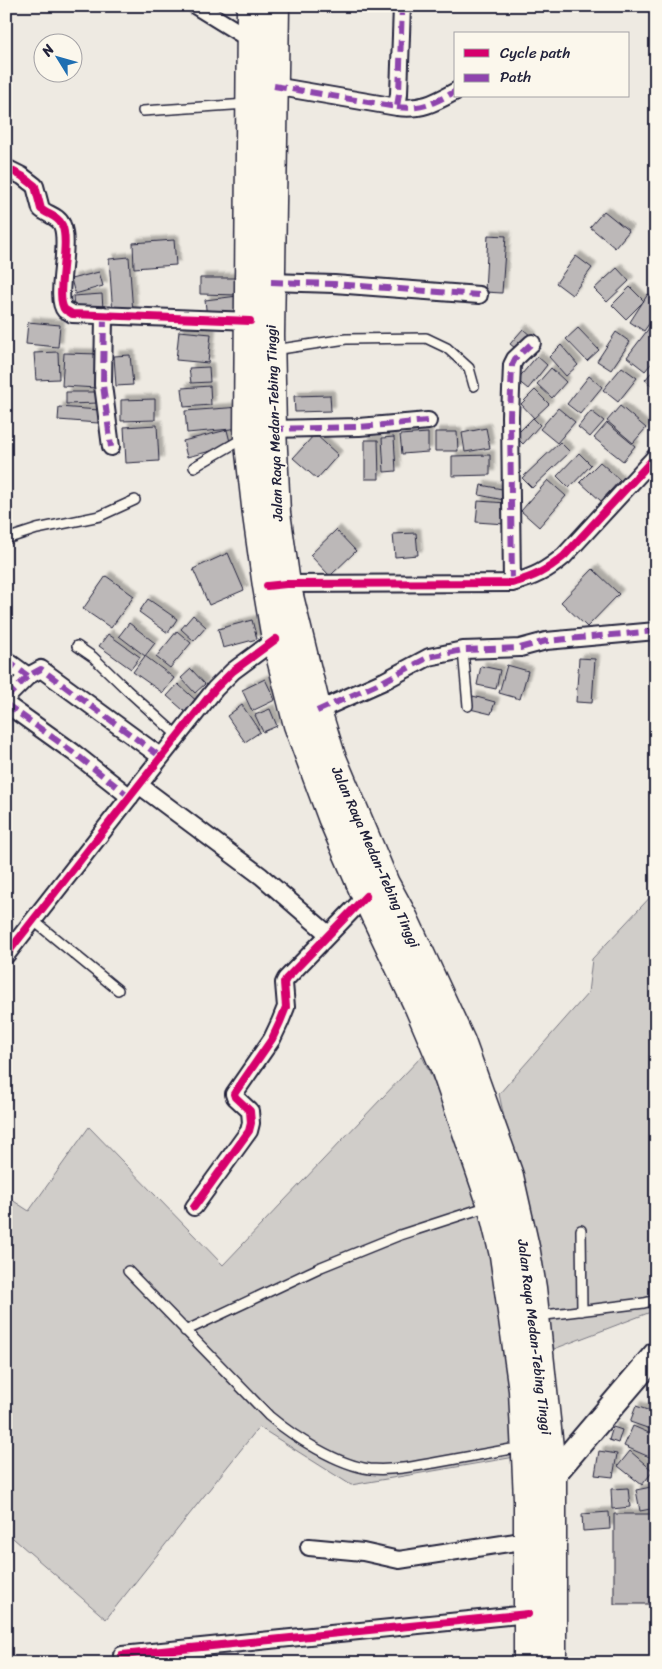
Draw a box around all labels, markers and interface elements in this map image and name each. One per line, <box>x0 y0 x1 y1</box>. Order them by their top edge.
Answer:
north arrow <box>32 32 82 82</box>
legend <box>454 32 630 98</box>
text: N <box>35 39 61 63</box>
text: Cycle path <box>500 40 571 66</box>
text: Path <box>500 64 531 90</box>
street label: Jalan Raya Medan-Tebing Tinggi <box>259 323 290 523</box>
street label: Jalan Raya Medan-Tebing Tinggi <box>324 761 427 953</box>
street label: Jalan Raya Medan-Tebing Tinggi <box>510 1237 559 1437</box>

